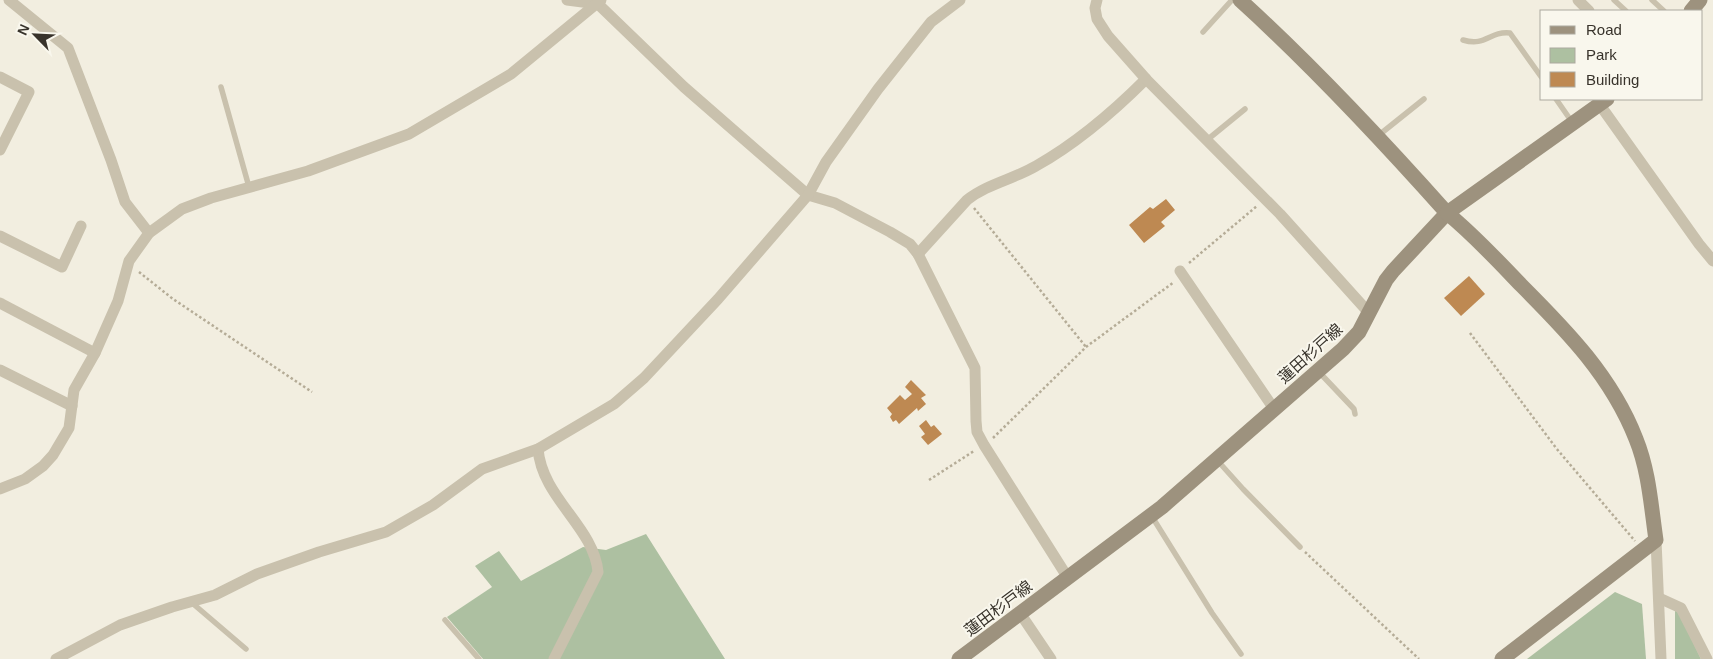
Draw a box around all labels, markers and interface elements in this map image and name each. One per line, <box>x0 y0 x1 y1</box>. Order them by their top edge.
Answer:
north arrow <box>10 10 60 60</box>
legend <box>1540 10 1703 100</box>
text: Road <box>1586 21 1622 38</box>
text: N <box>14 22 32 38</box>
text: Park <box>1586 46 1617 63</box>
text: Building <box>1586 71 1639 88</box>
street label: 蓮田杉戸線 <box>1275 320 1346 386</box>
street label: 蓮田杉戸線 <box>961 578 1035 639</box>

